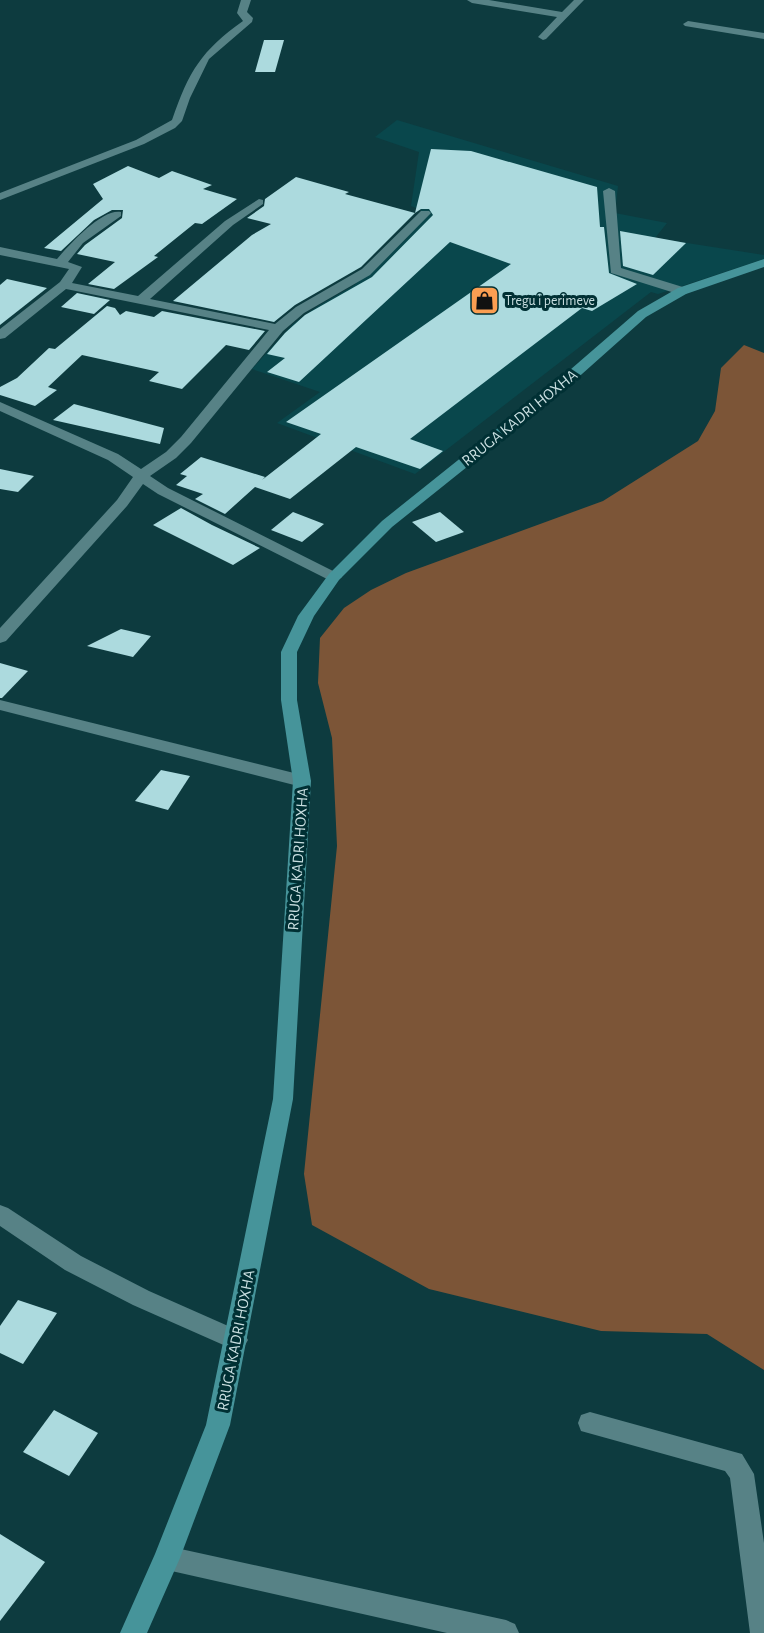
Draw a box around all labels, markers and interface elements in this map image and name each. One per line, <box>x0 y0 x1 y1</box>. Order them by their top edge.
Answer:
shop icon: Tregu i perimeve <box>468 284 500 316</box>
place label: Tregu i perimeve <box>505 294 595 308</box>
street label: RRUGA KADRI HOXHA <box>459 366 580 469</box>
street label: RRUGA KADRI HOXHA <box>285 787 311 931</box>
street label: RRUGA KADRI HOXHA <box>214 1268 258 1412</box>

